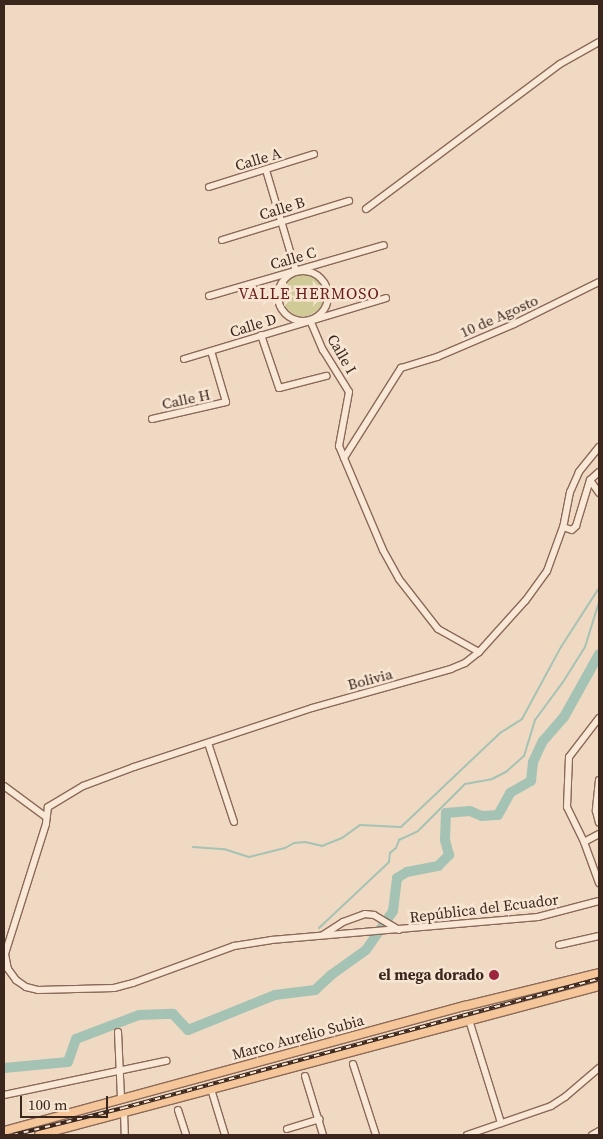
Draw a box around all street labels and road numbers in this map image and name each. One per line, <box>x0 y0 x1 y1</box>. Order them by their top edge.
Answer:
street label: Calle A <box>233 144 283 174</box>
street label: Calle B <box>257 193 307 223</box>
street label: Calle C <box>268 243 318 273</box>
street label: 10 de Agosto <box>457 291 541 341</box>
street label: Calle D <box>227 309 279 341</box>
street label: Calle I <box>324 331 360 377</box>
street label: Calle H <box>160 385 212 413</box>
street label: Bolivia <box>345 664 395 694</box>
street label: República del Ecuador <box>408 890 560 926</box>
street label: Marco Aurelio Subia <box>230 1011 366 1063</box>

